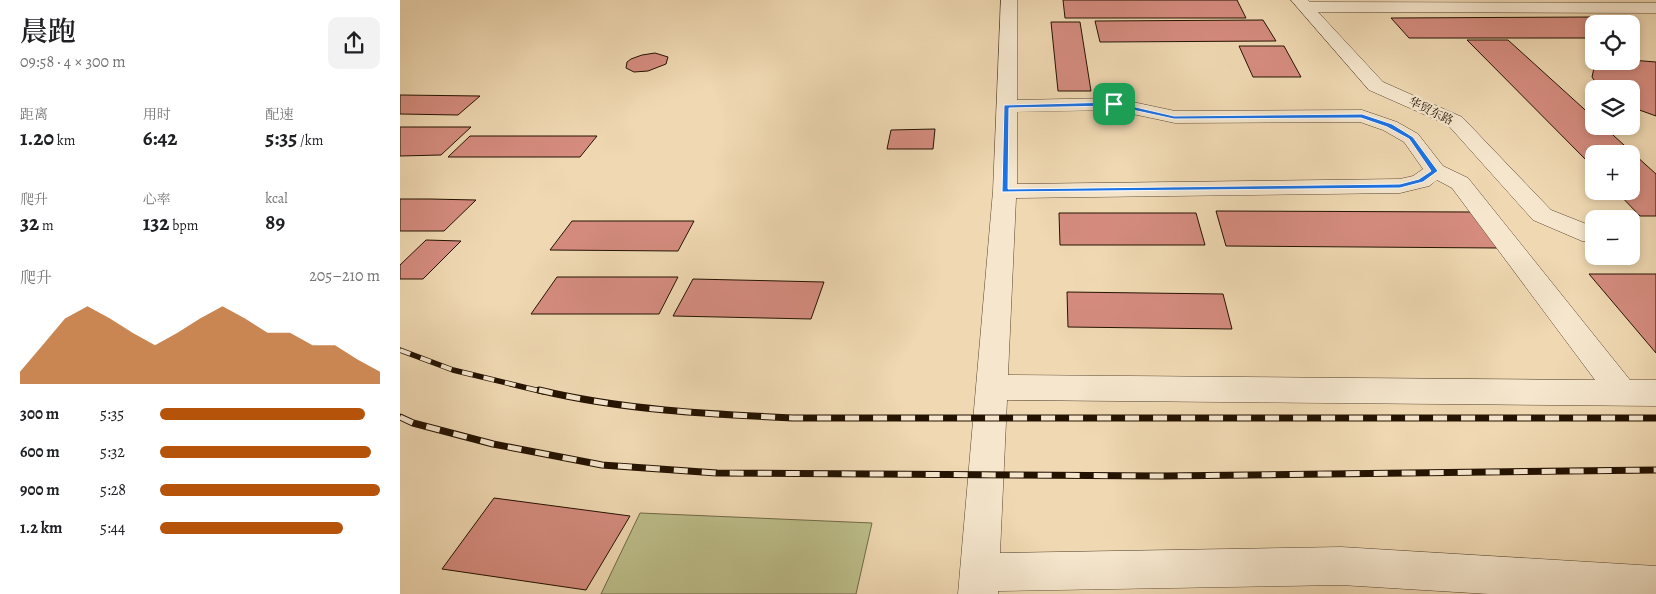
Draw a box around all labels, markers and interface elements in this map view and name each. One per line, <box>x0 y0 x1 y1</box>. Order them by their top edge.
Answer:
text: 晨跑 <box>20 13 76 51</box>
map controls <box>1585 15 1640 265</box>
button: locate <box>1585 15 1640 70</box>
button: share <box>328 17 380 69</box>
text: 09:58 · 4 × 300 m <box>20 51 126 73</box>
button: layers <box>1585 80 1640 135</box>
pin <box>1093 83 1135 125</box>
icon: arrive <box>1100 90 1128 118</box>
street label: 华贸东路 <box>1406 93 1456 129</box>
text: 距离 <box>20 105 48 124</box>
text: 用时 <box>143 105 171 124</box>
text: 配速 <box>265 105 293 124</box>
text: 1.20 <box>20 124 54 152</box>
text: 6:42 <box>143 124 177 152</box>
text: 5:35 <box>265 124 297 152</box>
text: km <box>54 131 75 150</box>
text: /km <box>297 131 323 150</box>
button: + <box>1585 145 1640 200</box>
text: kcal <box>265 189 288 208</box>
text: 爬升 <box>20 190 48 209</box>
text: 心率 <box>143 190 171 209</box>
text: 89 <box>265 208 285 236</box>
text: 32 <box>20 209 39 237</box>
text: 132 <box>143 209 169 237</box>
button: − <box>1585 210 1640 265</box>
text: m <box>39 216 54 235</box>
text: bpm <box>169 216 198 235</box>
text: 205–210 m <box>309 265 380 287</box>
text: 爬升 <box>20 267 52 289</box>
text: 300 m <box>20 403 59 425</box>
text: 5:35 <box>100 403 124 425</box>
text: 600 m <box>20 441 60 463</box>
text: 5:32 <box>100 441 125 463</box>
text: 900 m <box>20 479 60 501</box>
text: 5:28 <box>100 479 126 501</box>
text: 1.2 km <box>20 517 62 539</box>
text: 5:44 <box>100 517 125 539</box>

